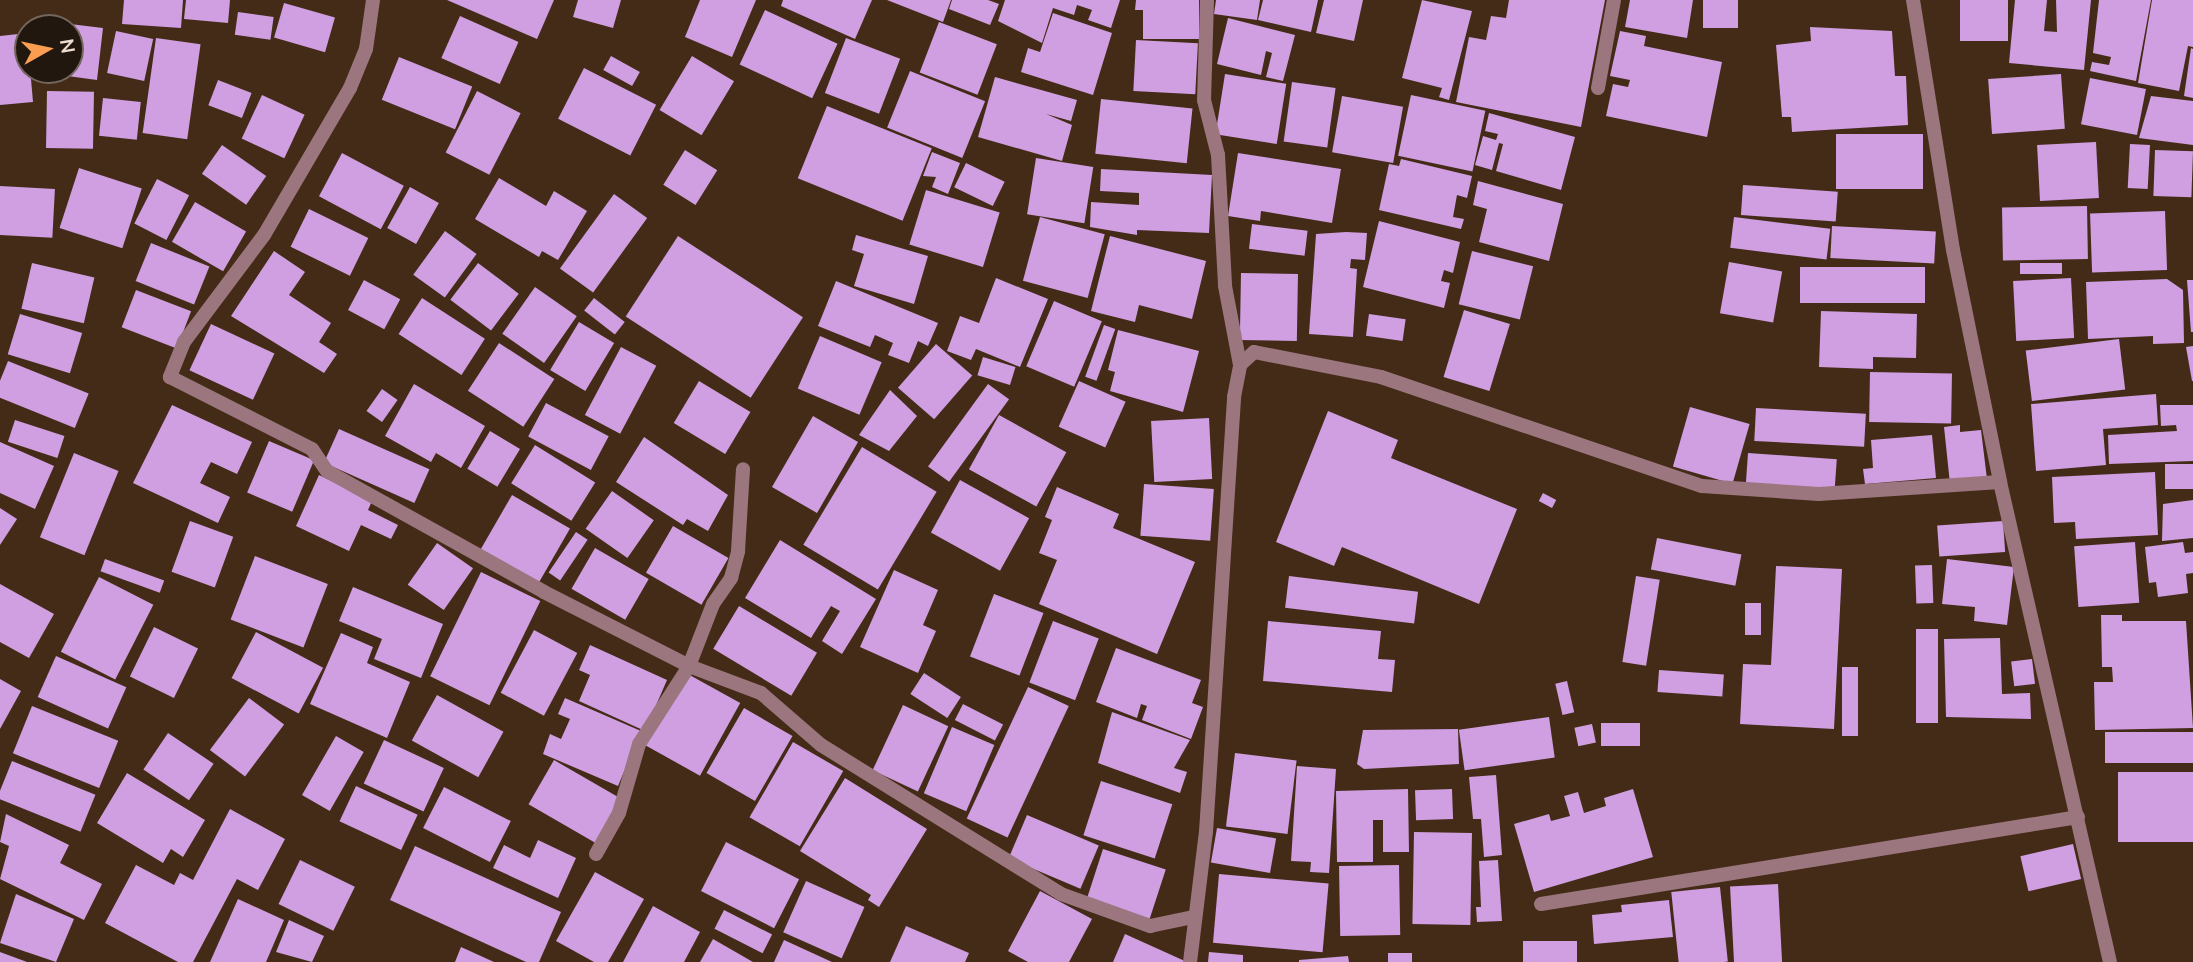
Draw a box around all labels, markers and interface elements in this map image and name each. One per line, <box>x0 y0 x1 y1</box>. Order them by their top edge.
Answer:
north arrow <box>14 14 84 84</box>
text: N <box>55 37 81 55</box>

